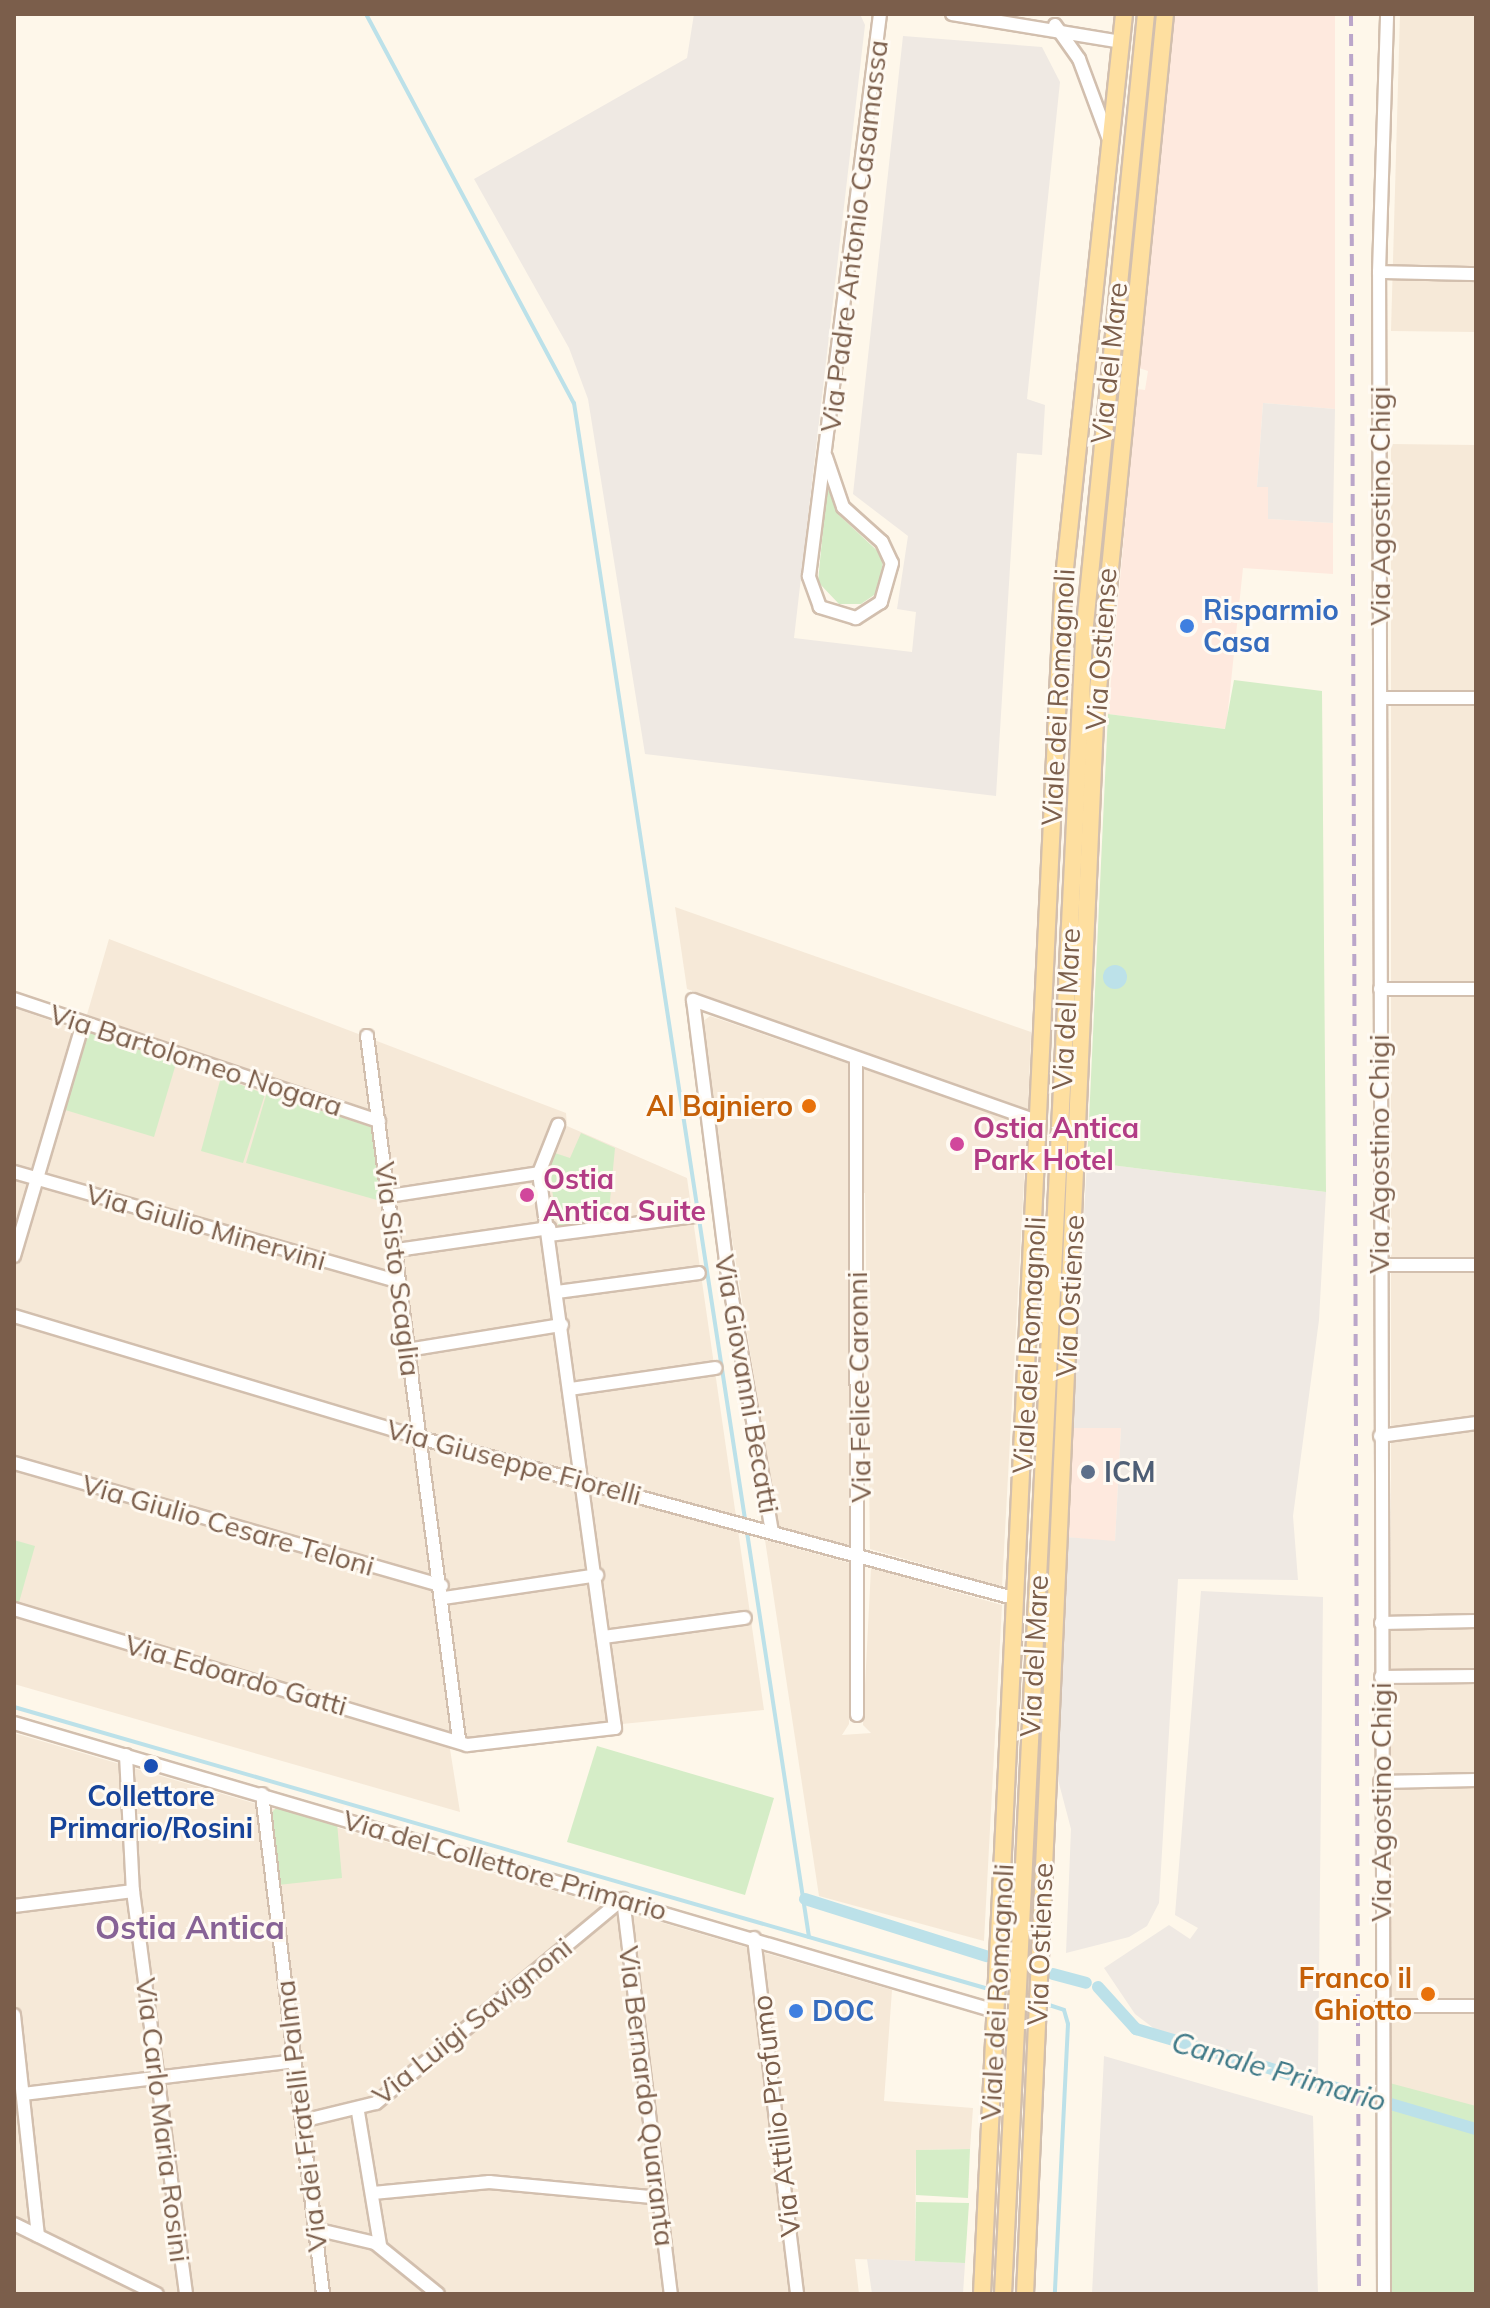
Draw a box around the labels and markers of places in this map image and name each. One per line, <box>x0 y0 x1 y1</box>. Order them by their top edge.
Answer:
place label: Risparmio Casa <box>1203 593 1339 659</box>
marker: Risparmio Casa <box>1178 617 1196 635</box>
place label: Al Bajniero <box>646 1089 793 1123</box>
marker: Al Bajniero <box>800 1097 818 1115</box>
place label: Ostia Antica Park Hotel <box>973 1111 1139 1177</box>
marker: Ostia Antica Park Hotel <box>948 1135 966 1153</box>
place label: Ostia Antica Suite <box>543 1162 706 1228</box>
marker: Ostia Antica Suite <box>518 1186 536 1204</box>
place label: ICM <box>1104 1455 1155 1489</box>
marker: ICM <box>1079 1463 1097 1481</box>
marker: Collettore Primario/Rosini <box>142 1757 160 1775</box>
place label: Collettore Primario/Rosini <box>49 1779 253 1845</box>
place label: Franco il Ghiotto <box>1298 1961 1412 2027</box>
marker: Franco il Ghiotto <box>1419 1985 1437 2003</box>
place label: DOC <box>812 1994 875 2028</box>
marker: DOC <box>787 2002 805 2020</box>

